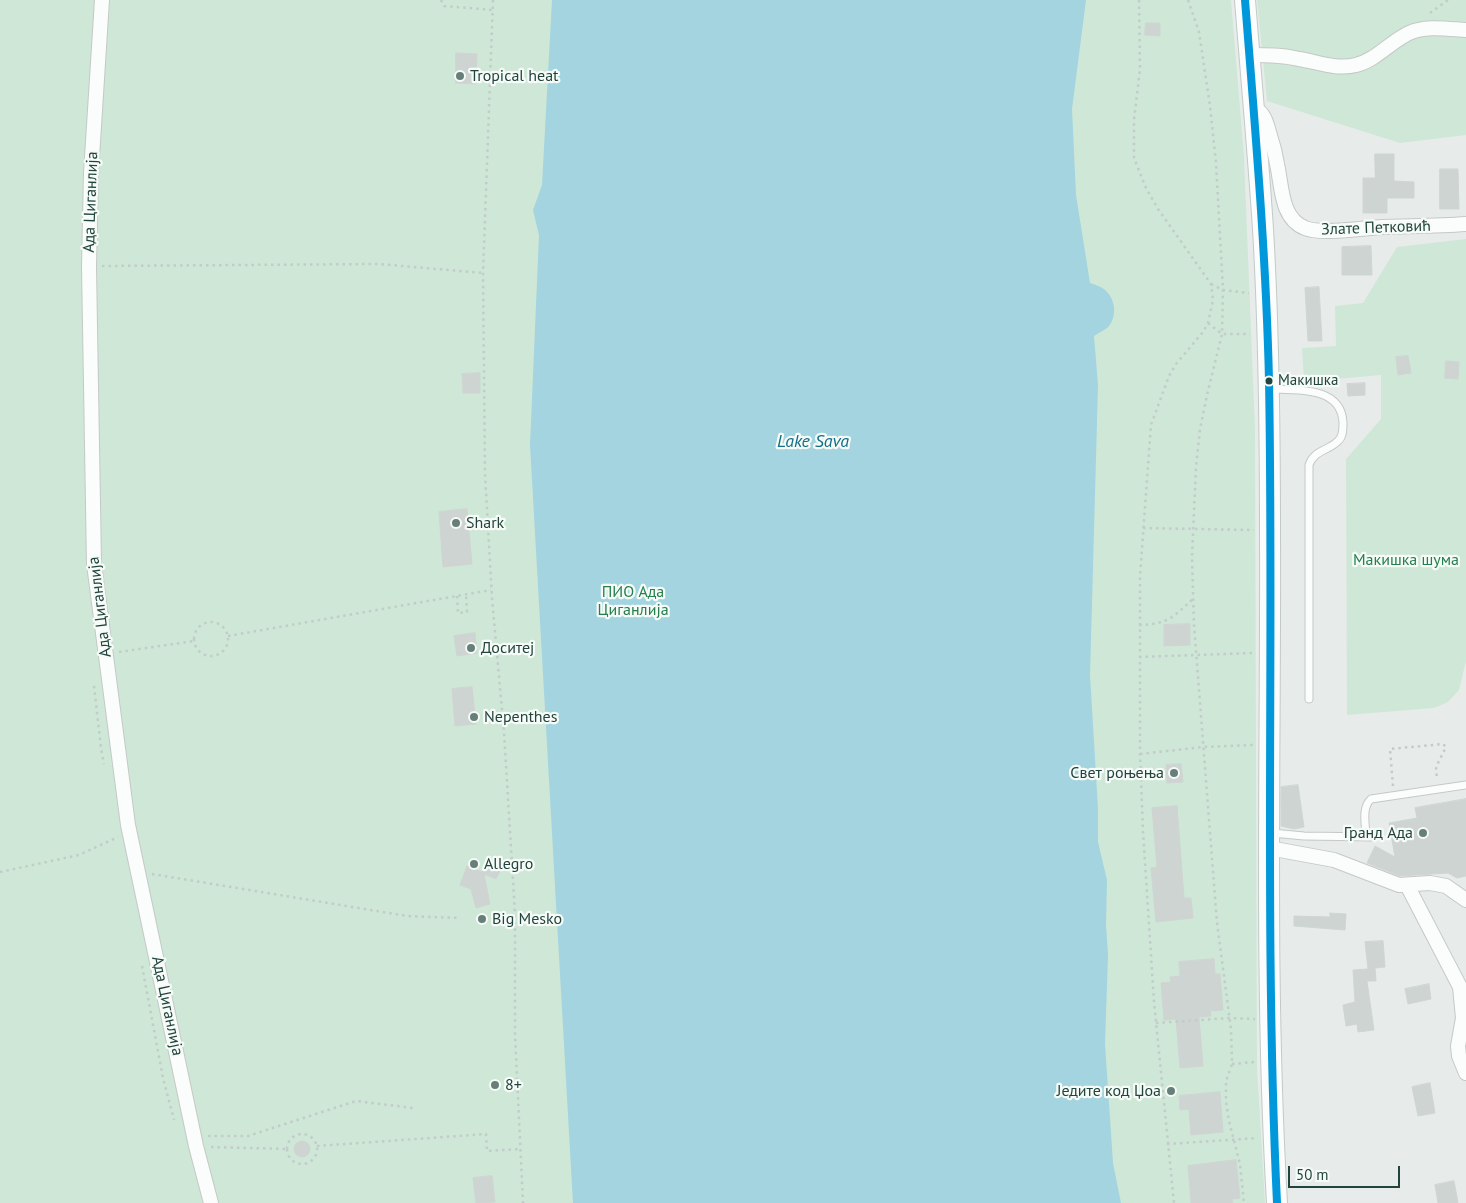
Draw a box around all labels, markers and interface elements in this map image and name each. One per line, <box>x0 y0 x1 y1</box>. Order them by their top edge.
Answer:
place label: Tropical heat <box>470 66 558 86</box>
marker: Tropical heat <box>454 70 466 82</box>
street label: Ада Циганлија <box>80 151 102 253</box>
street label: Злате Петковић <box>1321 216 1431 240</box>
place label: Макишка <box>1278 372 1338 390</box>
marker: Макишка <box>1264 376 1274 386</box>
water label: Lake Sava <box>777 431 849 453</box>
place label: Shark <box>466 513 504 533</box>
marker: Shark <box>450 517 462 529</box>
park label: Макишка шума <box>1353 550 1459 570</box>
street label: Ада Циганлија <box>84 556 116 658</box>
park label: ПИО Ада Циганлија <box>597 582 669 620</box>
place label: Доситеј <box>481 638 534 658</box>
marker: Доситеј <box>465 642 477 654</box>
place label: Nepenthes <box>484 707 557 727</box>
marker: Nepenthes <box>468 711 480 723</box>
place label: Свет роњења <box>1070 763 1164 783</box>
marker: Свет роњења <box>1168 767 1180 779</box>
place label: Гранд Ада <box>1344 823 1413 843</box>
marker: Гранд Ада <box>1417 827 1429 839</box>
place label: Allegro <box>484 854 533 874</box>
marker: Allegro <box>468 858 480 870</box>
place label: Big Mesko <box>492 909 562 929</box>
marker: Big Mesko <box>476 913 488 925</box>
street label: Ада Циганлија <box>147 954 187 1058</box>
place label: 8+ <box>505 1075 522 1095</box>
marker: 8+ <box>489 1079 501 1091</box>
place label: Једите код Џоа <box>1057 1081 1161 1101</box>
marker: Једите код Џоа <box>1165 1085 1177 1097</box>
scale bar <box>1291 1156 1404 1188</box>
text: 50 m <box>1296 1165 1329 1184</box>

